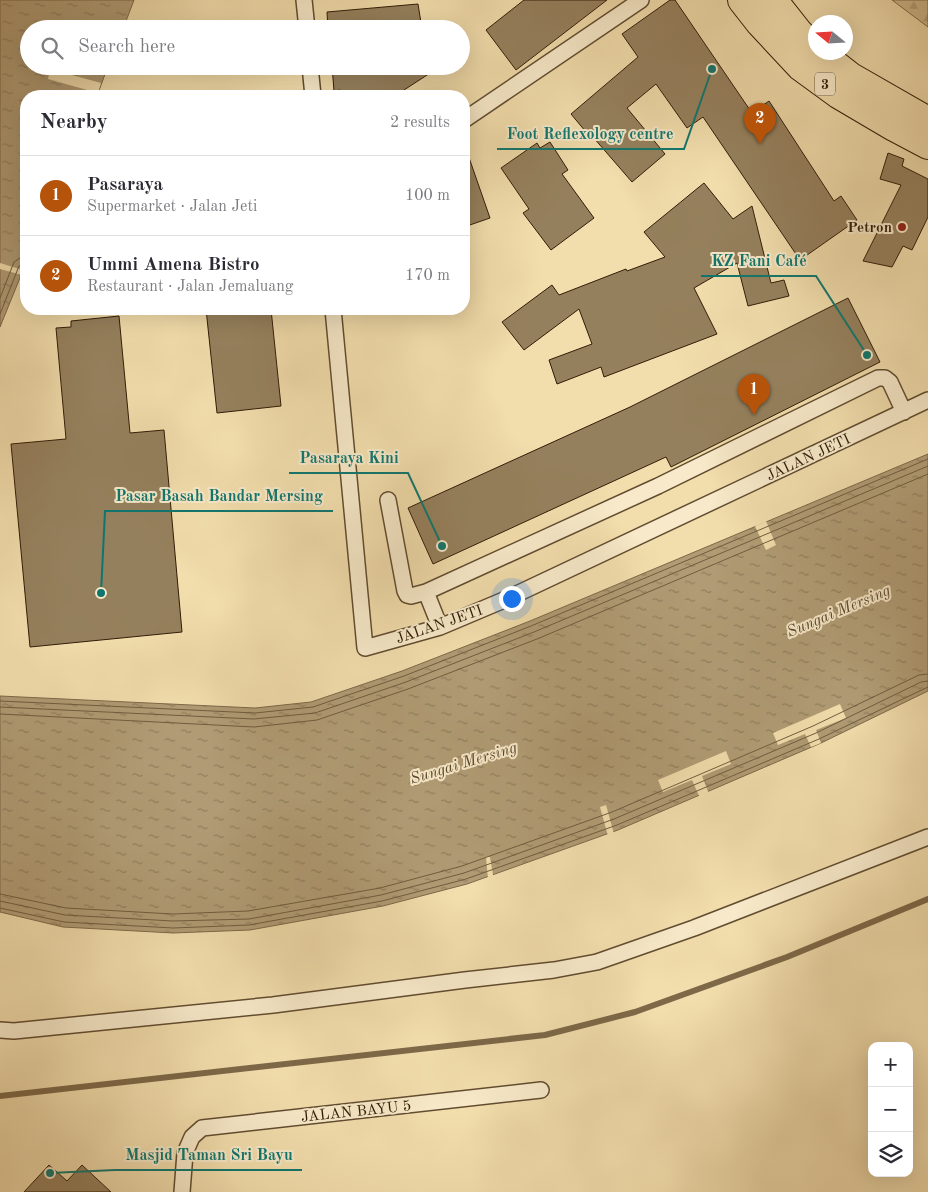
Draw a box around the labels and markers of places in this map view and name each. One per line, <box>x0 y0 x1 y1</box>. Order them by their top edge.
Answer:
pin: 2 <box>744 103 776 144</box>
callout: Foot Reflexology centre <box>497 118 684 149</box>
place label: Petron <box>847 221 892 236</box>
marker: Petron <box>896 221 908 233</box>
callout: KZ Fani Café <box>701 245 816 276</box>
pin: 1 <box>738 374 770 415</box>
callout: Pasaraya Kini <box>289 442 408 473</box>
callout: Pasar Basah Bandar Mersing <box>105 480 333 511</box>
callout: Masjid Taman Sri Bayu <box>115 1139 302 1170</box>

